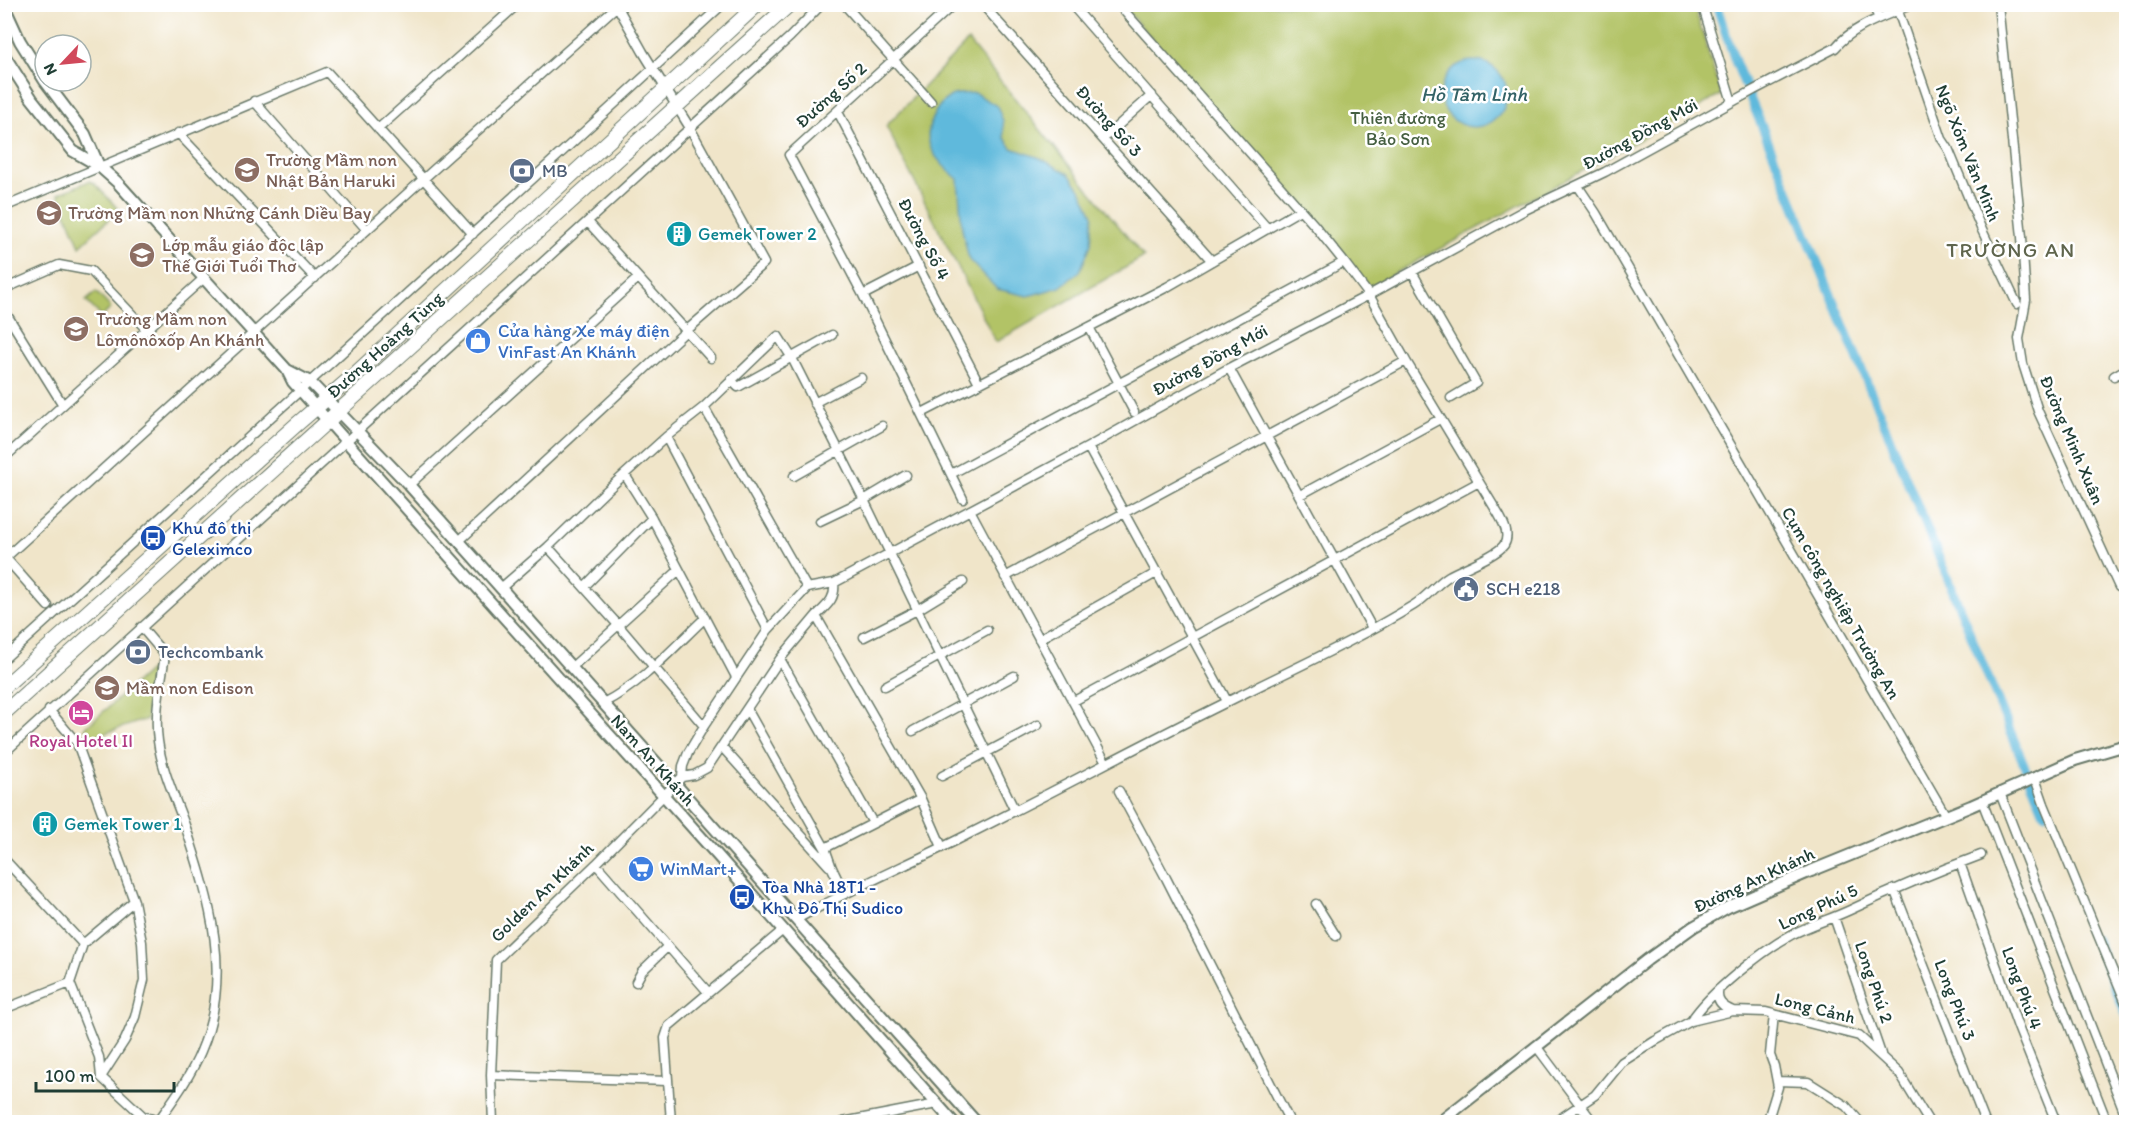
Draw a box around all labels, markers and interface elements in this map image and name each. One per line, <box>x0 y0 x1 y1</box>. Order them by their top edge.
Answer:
north arrow <box>33 33 93 93</box>
street label: Đường Số 2 <box>791 57 872 133</box>
text: N <box>39 60 61 78</box>
street label: Đường Số 3 <box>1071 81 1147 161</box>
street label: Ngõ Xóm Văn Minh <box>1931 81 2005 225</box>
water label: Hồ Tâm Linh <box>1421 82 1527 106</box>
street label: Đường Đồng Mới <box>1579 93 1701 175</box>
park label: Thiên đường Bảo Sơn <box>1350 107 1447 150</box>
place label: Trường Mầm non Nhật Bản Haruki <box>266 149 397 192</box>
school or university icon: Trường Mầm non Nhật Bản Haruki <box>232 155 262 185</box>
bank icon: MB <box>507 156 537 186</box>
place label: MB <box>542 160 568 182</box>
street label: Đường Số 4 <box>893 194 955 284</box>
school or university icon: Trường Mầm non Những Cánh Diều Bay <box>34 198 64 228</box>
place label: Trường Mầm non Những Cánh Diều Bay <box>68 202 372 224</box>
building icon: Gemek Tower 2 <box>664 219 694 249</box>
place label: Gemek Tower 2 <box>698 223 817 245</box>
place label: Lớp mẫu giáo độc lập Thế Giới Tuổi Thơ <box>162 234 324 277</box>
district label: TRƯỜNG AN <box>1946 237 2076 262</box>
school or university icon: Lớp mẫu giáo độc lập Thế Giới Tuổi Thơ <box>127 240 157 270</box>
street label: Đường Hoàng Tùng <box>322 287 448 403</box>
place label: Trường Mầm non Lômônôxốp An Khánh <box>96 308 264 351</box>
school or university icon: Trường Mầm non Lômônôxốp An Khánh <box>61 314 91 344</box>
street label: Đường Đồng Mới <box>1149 319 1271 401</box>
place label: Cửa hàng Xe máy điện VinFast An Khánh <box>498 320 670 363</box>
shop icon: Cửa hàng Xe máy điện VinFast An Khánh <box>463 326 493 356</box>
street label: Đường Minh Xuân <box>2035 372 2109 508</box>
street label: Cụm công nghiệp Trường An <box>1777 503 1905 703</box>
place label: Khu đô thị Geleximco <box>172 517 253 560</box>
bus stop icon: Khu đô thị Geleximco <box>138 523 168 553</box>
public building icon: SCH e218 <box>1451 574 1481 604</box>
place label: SCH e218 <box>1486 578 1561 600</box>
bank icon: Techcombank <box>123 637 153 667</box>
place label: Techcombank <box>158 641 264 663</box>
school or university icon: Mầm non Edison <box>92 673 122 703</box>
place label: Mầm non Edison <box>126 677 254 699</box>
hotel icon: Royal Hotel II <box>66 698 96 728</box>
street label: Nam An Khánh <box>606 710 700 810</box>
place label: Royal Hotel II <box>29 730 133 752</box>
building icon: Gemek Tower 1 <box>30 809 60 839</box>
place label: Gemek Tower 1 <box>64 813 182 835</box>
street label: Golden An Khánh <box>486 837 598 947</box>
street label: Đường An Khánh <box>1690 842 1818 918</box>
supermarket icon: WinMart+ <box>626 854 656 884</box>
place label: WinMart+ <box>660 858 737 880</box>
place label: Tòa Nhà 18T1 - Khu Đô Thị Sudico <box>762 876 903 919</box>
street label: Long Phú 5 <box>1775 879 1861 935</box>
bus stop icon: Tòa Nhà 18T1 - Khu Đô Thị Sudico <box>727 882 757 912</box>
street label: Long Phú 2 <box>1850 938 1898 1026</box>
street label: Long Phú 4 <box>1997 944 2047 1032</box>
street label: Long Phú 3 <box>1929 956 1981 1044</box>
street label: Long Cảnh <box>1773 987 1857 1029</box>
scale bar <box>36 1055 174 1093</box>
text: 100 m <box>45 1065 95 1087</box>

